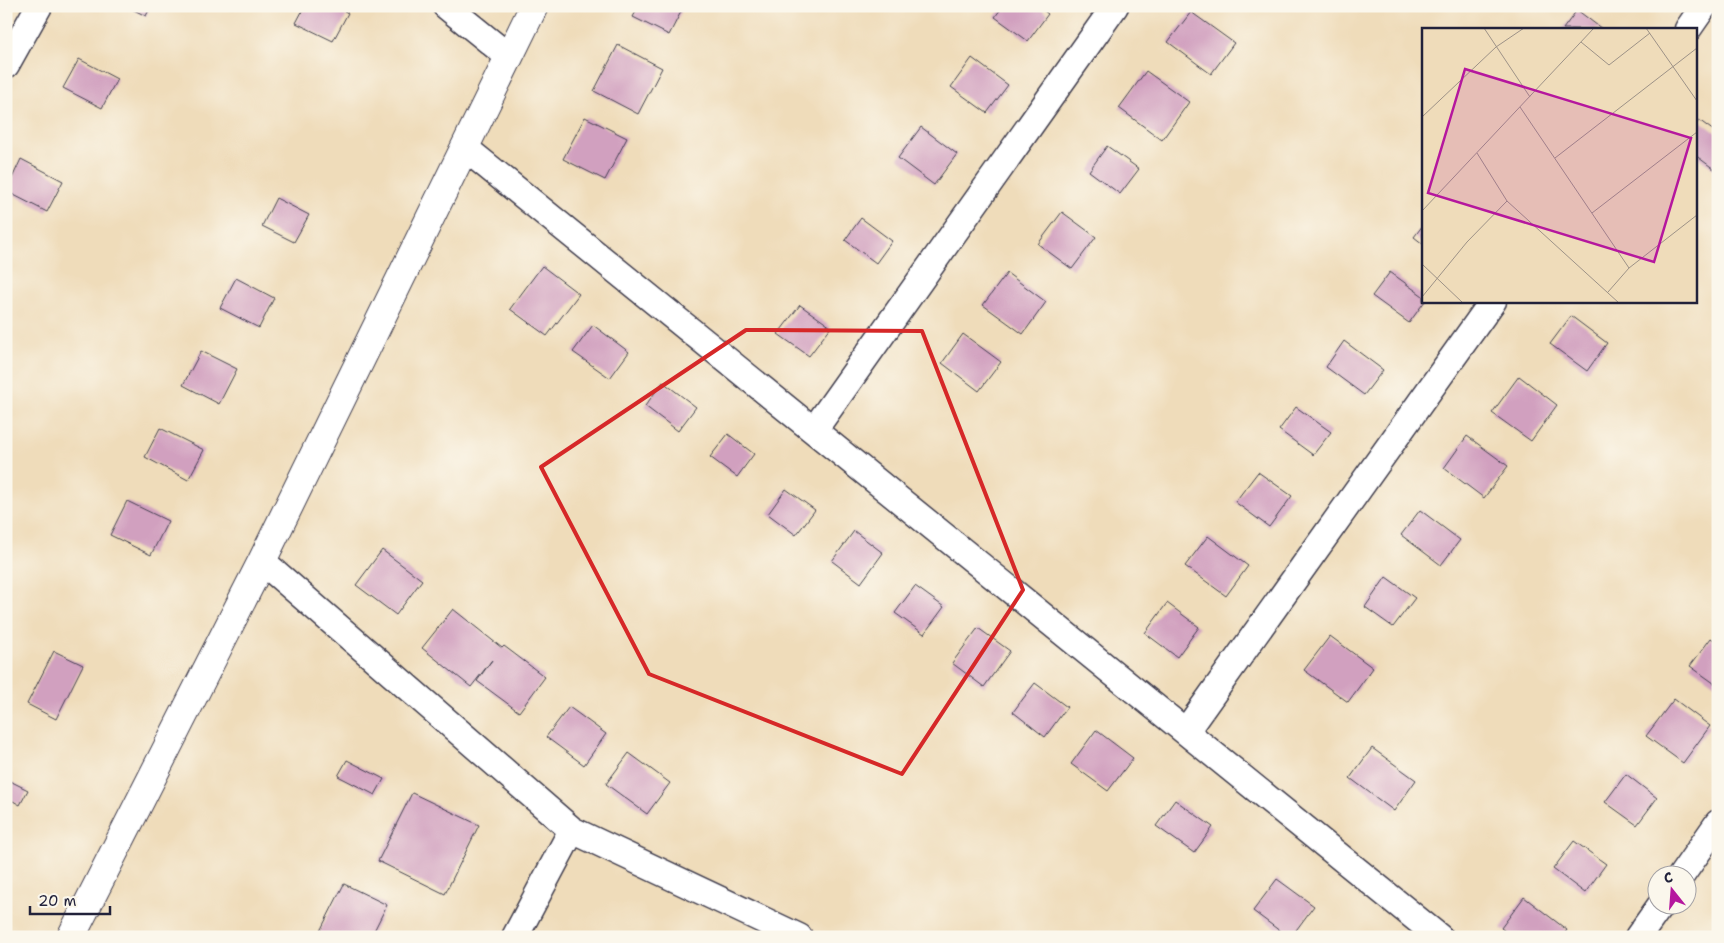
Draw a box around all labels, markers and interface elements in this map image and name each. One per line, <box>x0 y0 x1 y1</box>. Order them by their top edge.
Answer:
inset map <box>1422 28 1696 302</box>
north arrow <box>1646 866 1696 916</box>
text: С <box>1661 868 1675 887</box>
scale bar <box>30 883 110 915</box>
text: 20 m <box>38 891 77 911</box>

